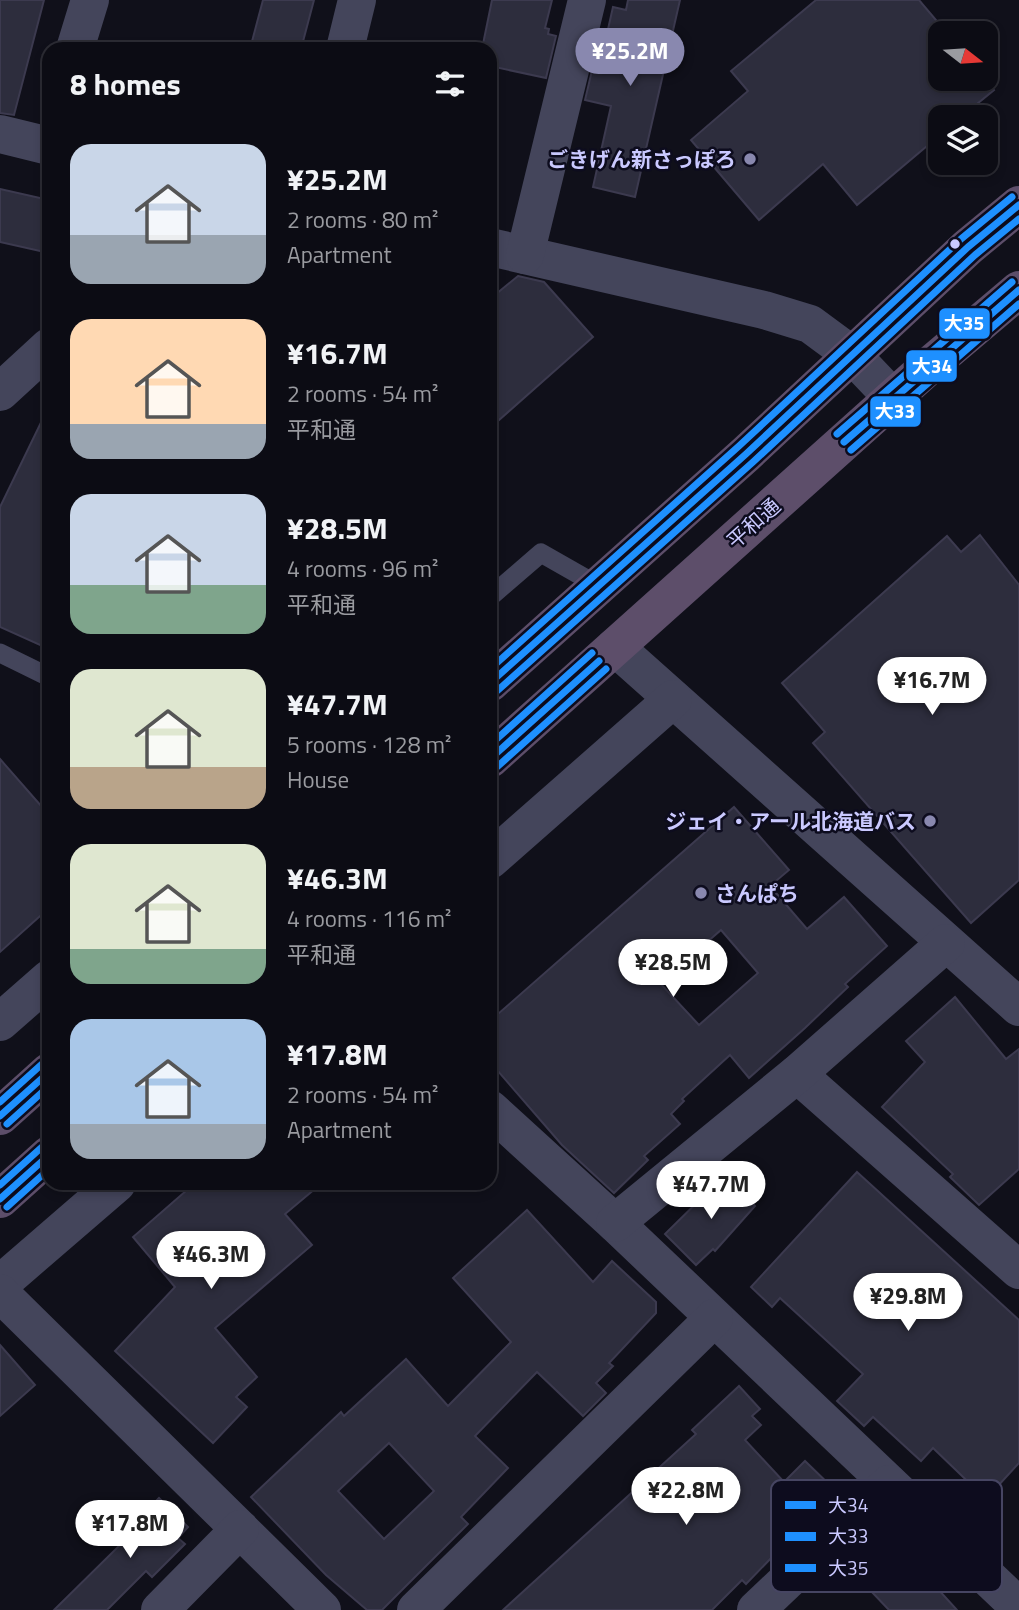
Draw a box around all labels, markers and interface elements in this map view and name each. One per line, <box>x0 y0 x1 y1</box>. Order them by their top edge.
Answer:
north arrow <box>928 21 998 91</box>
map controls <box>928 21 998 175</box>
pin: ¥25.2M <box>573 28 687 88</box>
text: ¥25.2M <box>591 33 669 68</box>
text: 8 homes <box>70 61 181 107</box>
icon: filters <box>431 65 469 103</box>
button: layers <box>928 105 998 175</box>
place label: ごきげん新さっぽろ <box>547 143 736 175</box>
marker: ごきげん新さっぽろ <box>742 151 758 167</box>
text: ¥25.2M <box>287 156 388 202</box>
icon: home <box>126 172 210 256</box>
text: 2 rooms · 80 m² <box>287 202 438 237</box>
text: Apartment <box>287 237 392 272</box>
unlabelled marker <box>948 237 962 251</box>
line badge: 大35 <box>938 307 991 340</box>
text: 大35 <box>944 308 984 337</box>
text: ¥16.7M <box>287 330 388 376</box>
icon: home <box>126 347 210 431</box>
line badge: 大34 <box>905 349 958 383</box>
text: 大34 <box>912 351 952 380</box>
text: 2 rooms · 54 m² <box>287 376 438 411</box>
line badge: 大33 <box>869 395 922 428</box>
text: 大33 <box>875 396 915 425</box>
text: 平和通 <box>287 412 356 447</box>
street label: 平和通 <box>719 490 787 556</box>
text: ¥28.5M <box>287 505 388 551</box>
icon: home <box>126 522 210 606</box>
text: 4 rooms · 96 m² <box>287 551 438 586</box>
text: 平和通 <box>287 587 356 622</box>
pin: ¥16.7M <box>875 658 989 717</box>
text: ¥16.7M <box>893 662 971 697</box>
text: ¥47.7M <box>287 681 388 727</box>
icon: home <box>126 697 210 781</box>
text: 5 rooms · 128 m² <box>287 727 451 762</box>
text: House <box>287 762 349 797</box>
place label: ジェイ・アール北海道バス <box>665 805 916 837</box>
marker: ジェイ・アール北海道バス <box>922 813 938 829</box>
text: ¥46.3M <box>287 855 388 901</box>
icon: home <box>126 872 210 956</box>
place label: さんぱち <box>715 877 799 909</box>
marker: さんぱち <box>693 885 709 901</box>
text: 4 rooms · 116 m² <box>287 901 451 936</box>
text: 平和通 <box>287 937 356 972</box>
pin: ¥28.5M <box>616 940 730 999</box>
text: ¥28.5M <box>634 944 712 979</box>
text: ¥17.8M <box>287 1031 388 1077</box>
icon: home <box>126 1047 210 1131</box>
text: 2 rooms · 54 m² <box>287 1077 438 1112</box>
text: Apartment <box>287 1112 392 1147</box>
pin: ¥47.7M <box>654 1162 768 1221</box>
text: ¥47.7M <box>672 1166 750 1201</box>
pin: ¥46.3M <box>154 1232 268 1291</box>
text: ¥46.3M <box>172 1236 250 1271</box>
pin: ¥29.8M <box>851 1274 965 1333</box>
text: ¥29.8M <box>869 1278 947 1313</box>
pin: ¥22.8M <box>629 1468 743 1527</box>
text: ¥22.8M <box>647 1472 725 1507</box>
legend <box>771 1480 1002 1592</box>
text: 大34 <box>828 1490 868 1519</box>
pin: ¥17.8M <box>73 1500 187 1560</box>
text: ¥17.8M <box>91 1505 169 1540</box>
text: 大33 <box>828 1521 868 1550</box>
text: 大35 <box>828 1553 868 1582</box>

